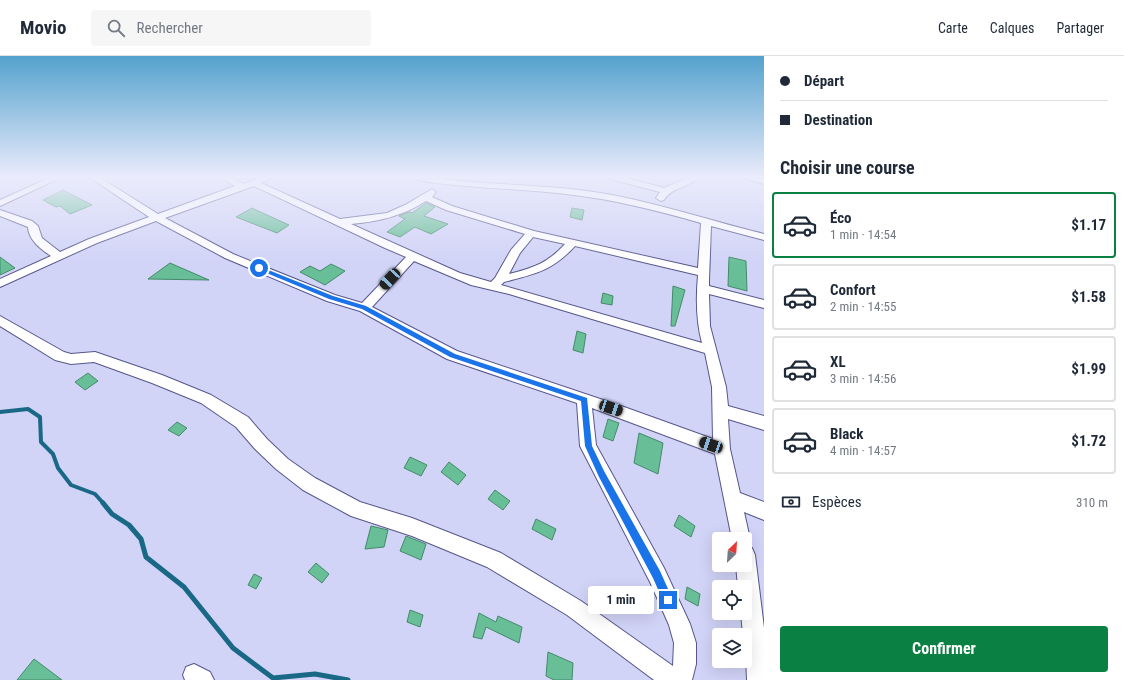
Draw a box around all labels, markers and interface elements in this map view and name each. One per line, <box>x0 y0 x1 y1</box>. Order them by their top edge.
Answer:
search box <box>91 10 371 46</box>
text: Movio <box>20 16 67 39</box>
icon: search <box>105 17 127 39</box>
text: Rechercher <box>137 19 203 37</box>
text: Carte <box>938 20 968 36</box>
text: Calques <box>990 20 1034 36</box>
text: Partager <box>1056 20 1104 36</box>
text: Départ <box>804 72 844 90</box>
text: Destination <box>804 111 873 129</box>
text: Choisir une course <box>780 157 915 178</box>
icon: car <box>782 207 818 243</box>
text: Éco <box>830 209 852 227</box>
text: $1.17 <box>1071 216 1106 234</box>
text: 1 min · 14:54 <box>830 227 896 242</box>
route start <box>250 259 268 277</box>
car <box>377 266 403 292</box>
icon: car <box>782 279 818 315</box>
text: Confort <box>830 281 876 299</box>
text: $1.58 <box>1071 288 1106 306</box>
text: 2 min · 14:55 <box>830 299 896 314</box>
icon: car <box>782 351 818 387</box>
text: XL <box>830 353 846 371</box>
text: $1.99 <box>1071 360 1106 378</box>
text: 3 min · 14:56 <box>830 371 896 386</box>
car <box>598 399 624 417</box>
icon: car <box>782 423 818 459</box>
text: Black <box>830 425 863 443</box>
text: $1.72 <box>1071 432 1106 450</box>
car <box>698 435 724 455</box>
text: 4 min · 14:57 <box>830 443 896 458</box>
icon: cash <box>780 491 802 513</box>
text: Espèces <box>812 493 862 511</box>
text: 310 m <box>1076 495 1108 510</box>
north arrow <box>712 532 752 572</box>
map controls <box>712 532 752 668</box>
button: locate <box>712 580 752 620</box>
callout: 1 min <box>588 586 654 614</box>
route end <box>659 591 677 609</box>
text: 1 min <box>607 592 635 607</box>
button: Confirmer <box>780 626 1108 672</box>
button: layers <box>712 628 752 668</box>

